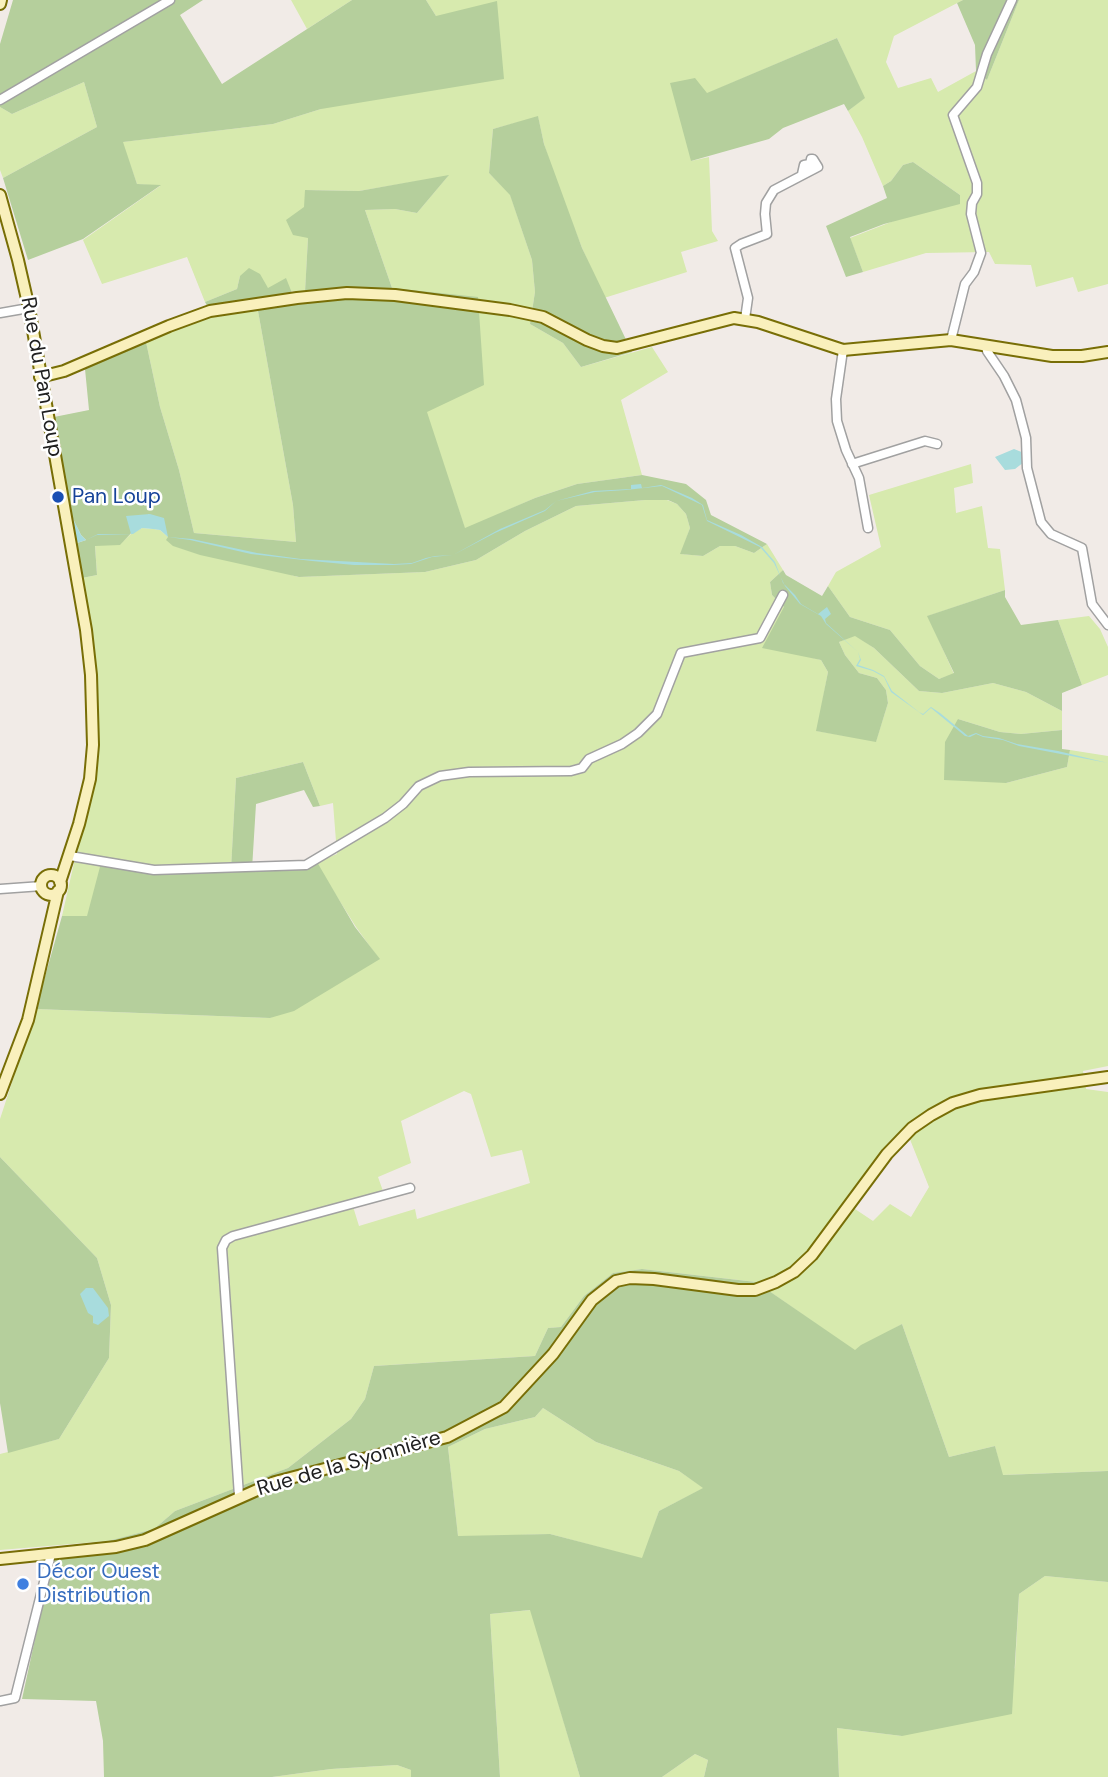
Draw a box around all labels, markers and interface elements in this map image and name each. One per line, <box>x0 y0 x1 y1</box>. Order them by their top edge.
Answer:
street label: Rue du Pan Loup <box>15 295 67 459</box>
place label: Pan Loup <box>72 484 161 510</box>
marker: Pan Loup <box>50 489 66 505</box>
street label: Rue de la Syonnière <box>254 1426 444 1502</box>
place label: Décor Ouest Distribution <box>37 1559 160 1609</box>
marker: Décor Ouest Distribution <box>15 1576 31 1592</box>

